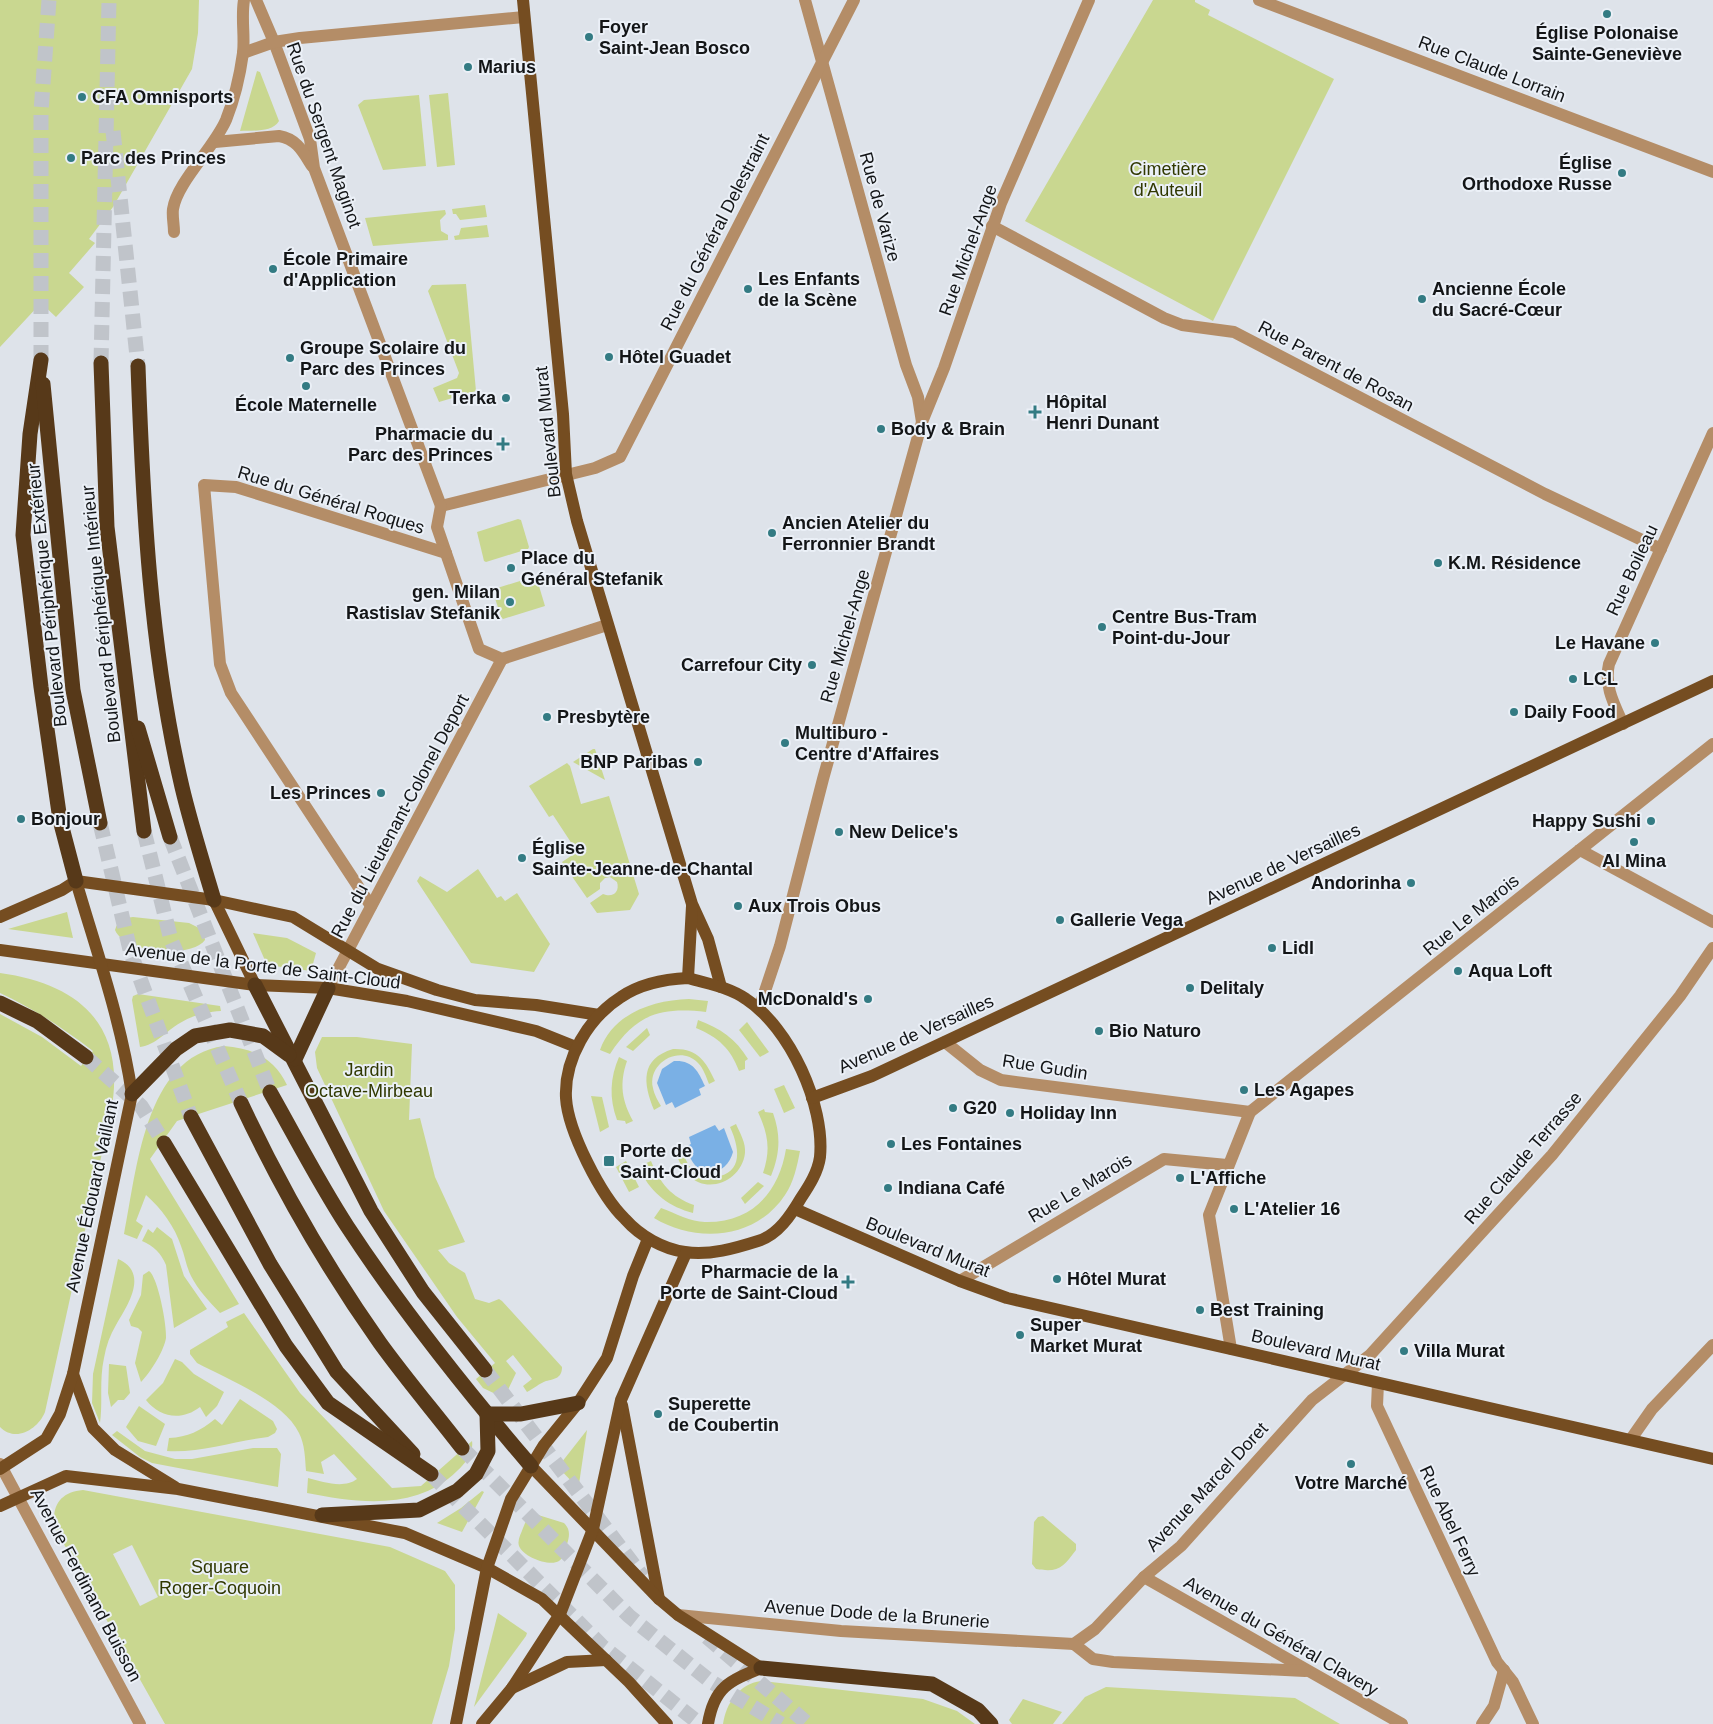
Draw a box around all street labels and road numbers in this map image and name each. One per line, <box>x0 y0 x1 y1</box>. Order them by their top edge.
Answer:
street label: Rue Claude Lorrain <box>1416 32 1568 106</box>
street label: Rue du Sergent Maginot <box>283 39 365 231</box>
street label: Rue du Général Delestraint <box>657 130 773 334</box>
street label: Rue de Varize <box>856 150 904 264</box>
street label: Rue Michel-Ange <box>935 182 1001 318</box>
street label: Rue Parent de Rosan <box>1255 317 1417 415</box>
street label: Boulevard Murat <box>531 365 565 499</box>
street label: Boulevard Périphérique Extérieur <box>23 462 71 728</box>
street label: Rue du Général Roques <box>235 462 427 538</box>
street label: Boulevard Périphérique Intérieur <box>78 484 124 744</box>
street label: Rue Boileau <box>1602 521 1662 619</box>
street label: Rue Michel-Ange <box>816 567 874 705</box>
street label: Rue du Lieutenant-Colonel Deport <box>327 691 473 941</box>
street label: Avenue de Versailles <box>1203 819 1363 909</box>
street label: Rue Le Marois <box>1419 870 1523 960</box>
street label: Avenue de la Porte de Saint-Cloud <box>124 939 402 993</box>
street label: Avenue de Versailles <box>835 991 997 1077</box>
street label: Rue Gudin <box>1001 1050 1089 1084</box>
street label: Rue Claude Terrasse <box>1460 1088 1586 1228</box>
street label: Avenue Édouard Vaillant <box>62 1098 122 1294</box>
street label: Rue Le Marois <box>1025 1149 1135 1227</box>
street label: Boulevard Murat <box>863 1213 993 1281</box>
street label: Boulevard Murat <box>1249 1325 1383 1375</box>
street label: Avenue Marcel Doret <box>1142 1418 1272 1556</box>
street label: Rue Abel Ferry <box>1416 1462 1484 1580</box>
street label: Avenue Ferdinand Buisson <box>27 1485 145 1685</box>
street label: Avenue du Général Clavery <box>1180 1572 1382 1700</box>
street label: Avenue Dode de la Brunerie <box>764 1596 990 1632</box>

